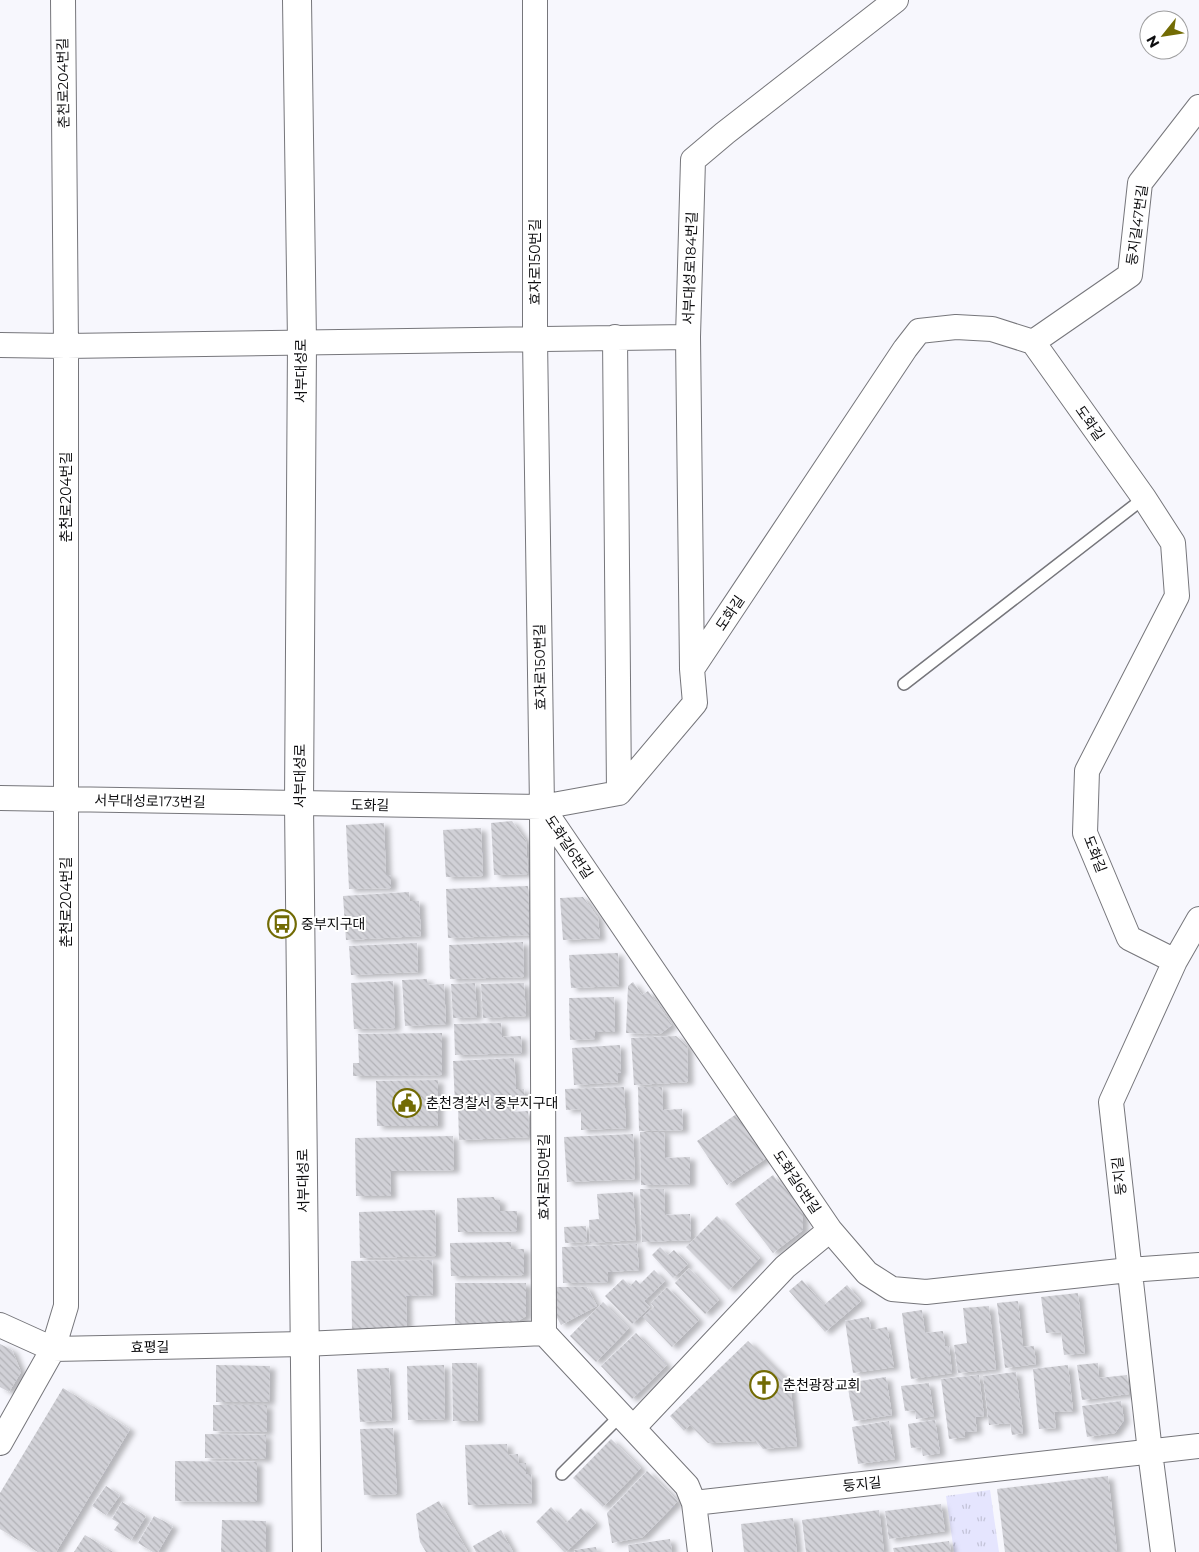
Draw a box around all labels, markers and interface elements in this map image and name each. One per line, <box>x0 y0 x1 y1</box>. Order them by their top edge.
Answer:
north arrow <box>1139 10 1189 60</box>
text: N <box>1142 32 1163 51</box>
street label: 춘천로204번길 <box>53 37 73 129</box>
street label: 둥지길47번길 <box>1122 184 1152 266</box>
street label: 서부대성로184번길 <box>679 211 701 325</box>
street label: 효자로150번길 <box>526 219 544 305</box>
street label: 서부대성로 <box>292 339 310 403</box>
street label: 도화길 <box>1072 402 1108 444</box>
street label: 춘천로204번길 <box>57 452 75 542</box>
street label: 도화길 <box>712 592 748 634</box>
street label: 효자로150번길 <box>530 624 550 710</box>
street label: 서부대성로 <box>291 744 309 808</box>
street label: 서부대성로173번길 <box>94 791 206 811</box>
street label: 도화길 <box>351 796 389 814</box>
street label: 도화길6번길 <box>541 812 597 882</box>
street label: 도화길 <box>1080 833 1110 875</box>
street label: 춘천로204번길 <box>57 857 75 947</box>
bus stop icon: 중부지구대 <box>267 909 297 939</box>
place label: 중부지구대 <box>301 915 365 933</box>
public building icon: 춘천경찰서 중부지구대 <box>392 1088 422 1118</box>
place label: 춘천경찰서 중부지구대 <box>426 1094 558 1112</box>
street label: 효자로150번길 <box>535 1134 553 1220</box>
street label: 도화길6번길 <box>769 1147 825 1217</box>
street label: 서부대성로 <box>293 1149 313 1213</box>
street label: 둥지길 <box>1108 1156 1130 1196</box>
street label: 효평길 <box>131 1338 169 1356</box>
church icon: 춘천광장교회 <box>749 1370 779 1400</box>
place label: 춘천광장교회 <box>783 1376 860 1394</box>
street label: 둥지길 <box>842 1473 882 1495</box>

